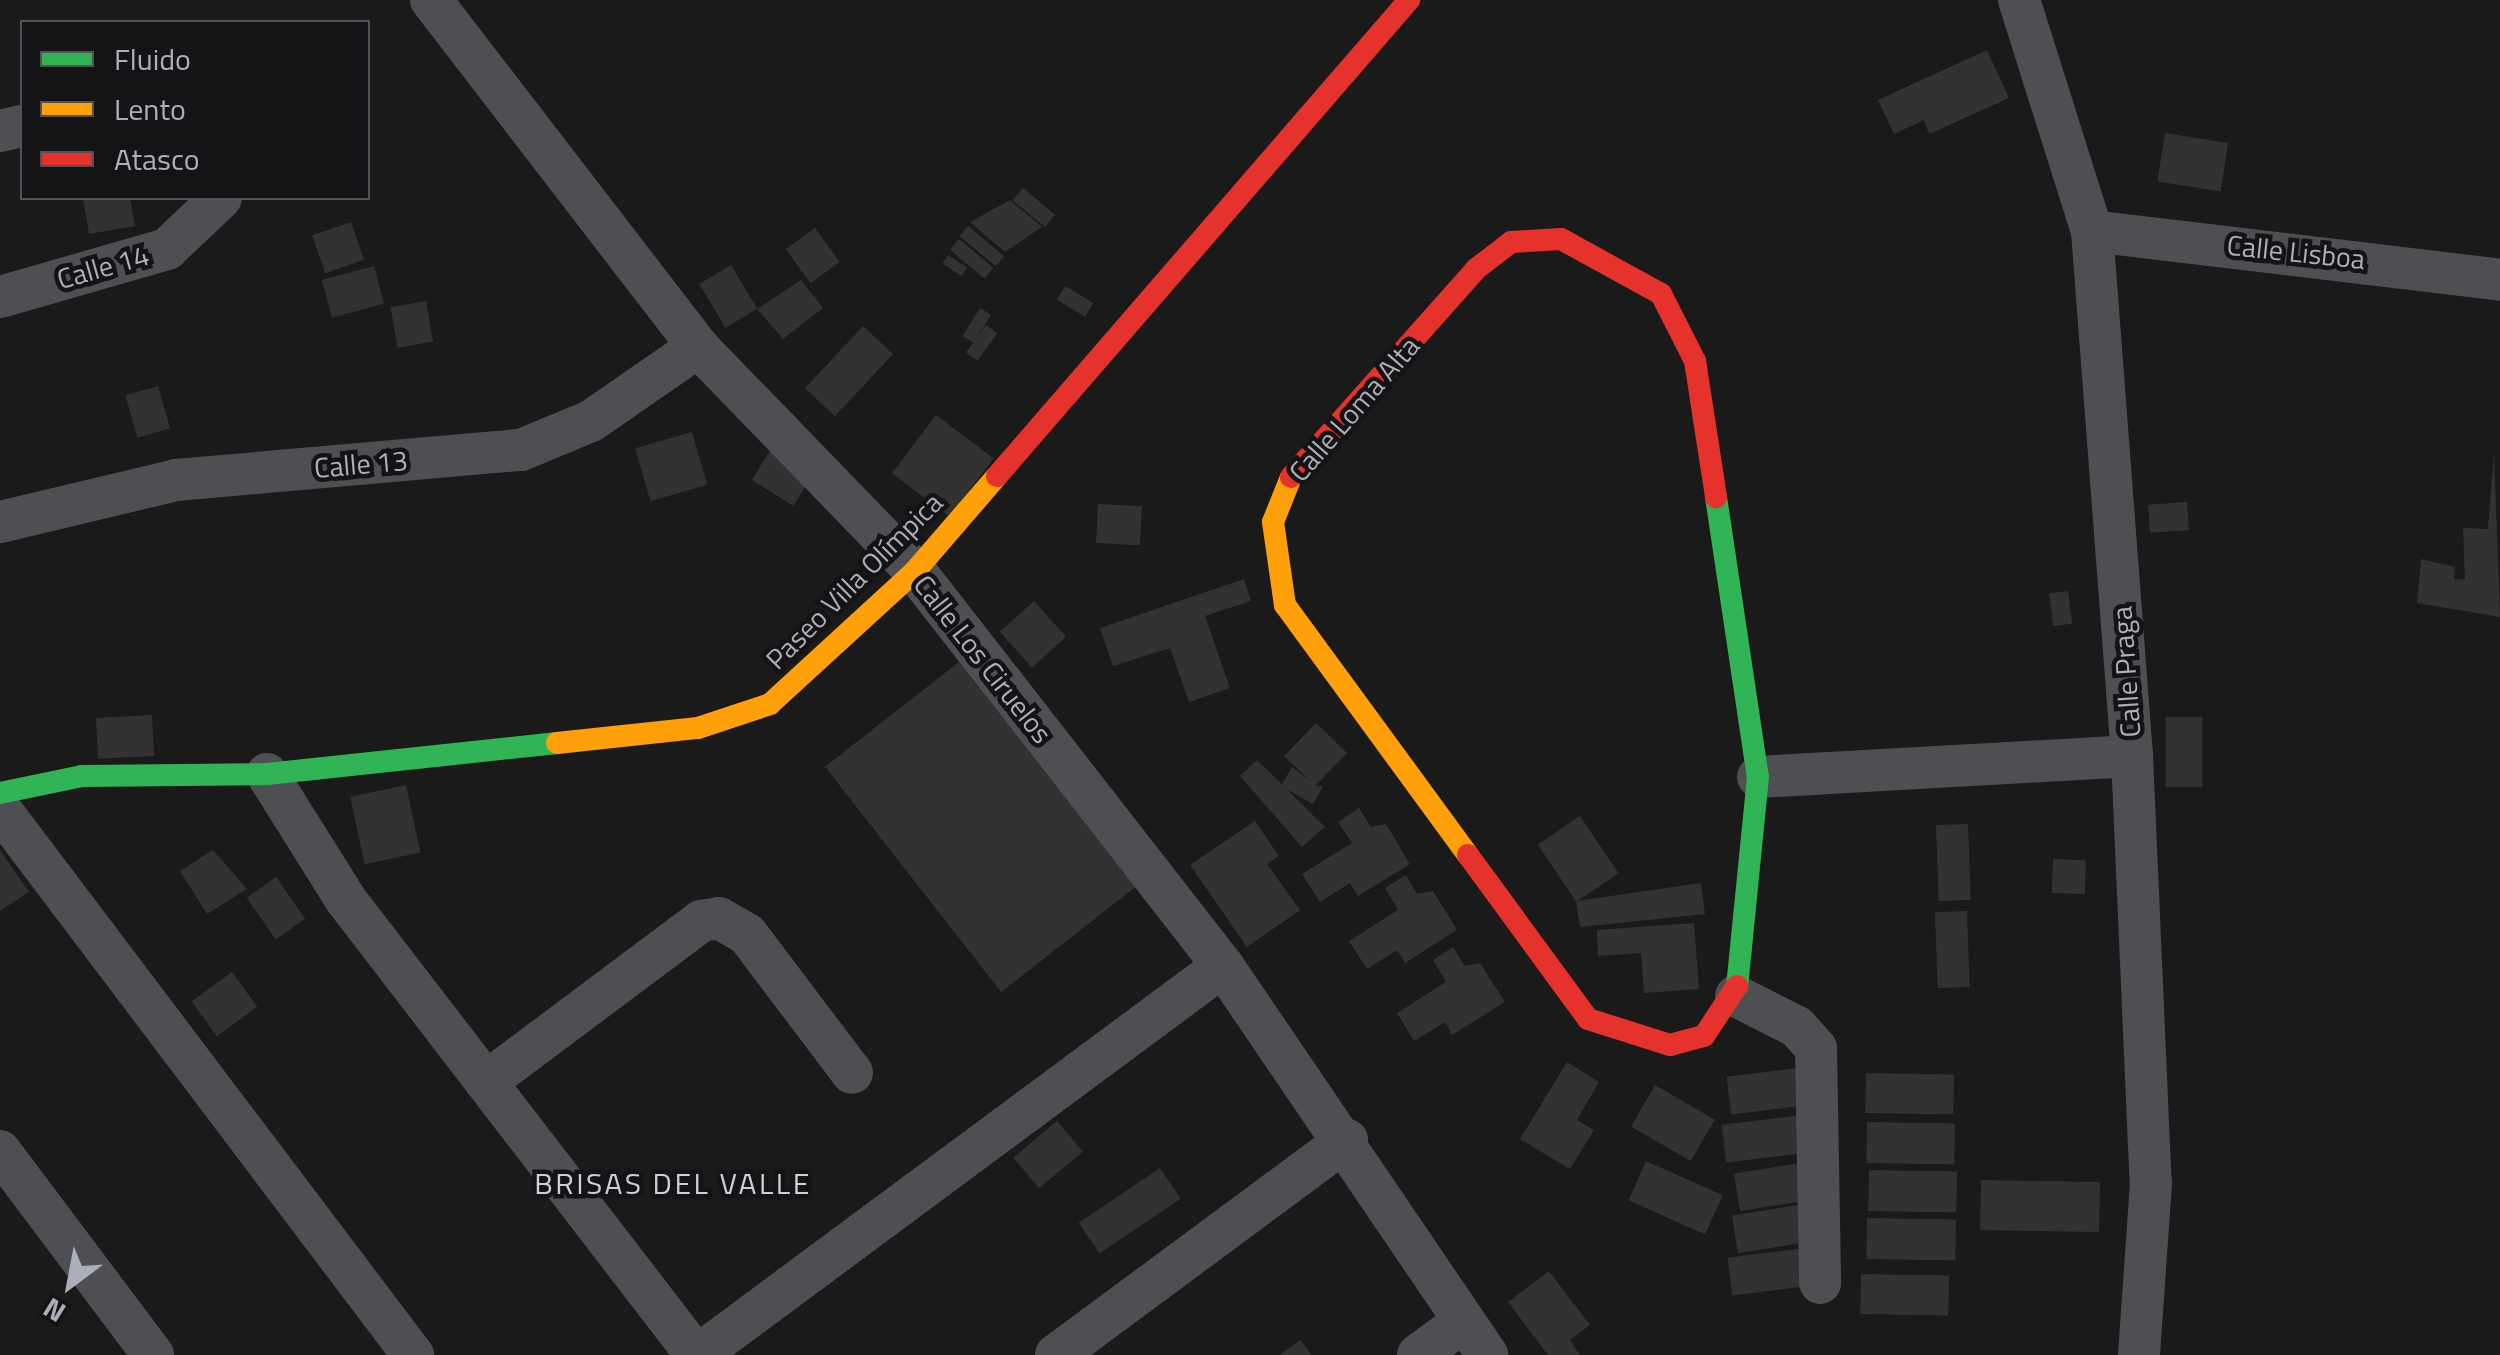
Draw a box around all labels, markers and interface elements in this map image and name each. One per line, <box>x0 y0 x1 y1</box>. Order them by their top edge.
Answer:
legend <box>20 20 370 200</box>
text: Fluido <box>114 36 191 82</box>
text: Lento <box>114 86 186 132</box>
text: Atasco <box>114 136 200 182</box>
street label: Calle Lisboa <box>2225 228 2367 276</box>
street label: Calle 14 <box>53 238 153 296</box>
street label: Calle Loma Alta <box>1282 330 1426 488</box>
street label: Calle 13 <box>313 443 409 485</box>
street label: Paseo Villa Olímpica <box>759 486 949 676</box>
street label: Calle Los Ciruelos <box>907 568 1059 750</box>
street label: Calle Praga <box>2105 605 2147 739</box>
district label: BRISAS DEL VALLE <box>534 1165 812 1201</box>
north arrow <box>20 1235 120 1335</box>
text: N <box>34 1287 73 1334</box>

